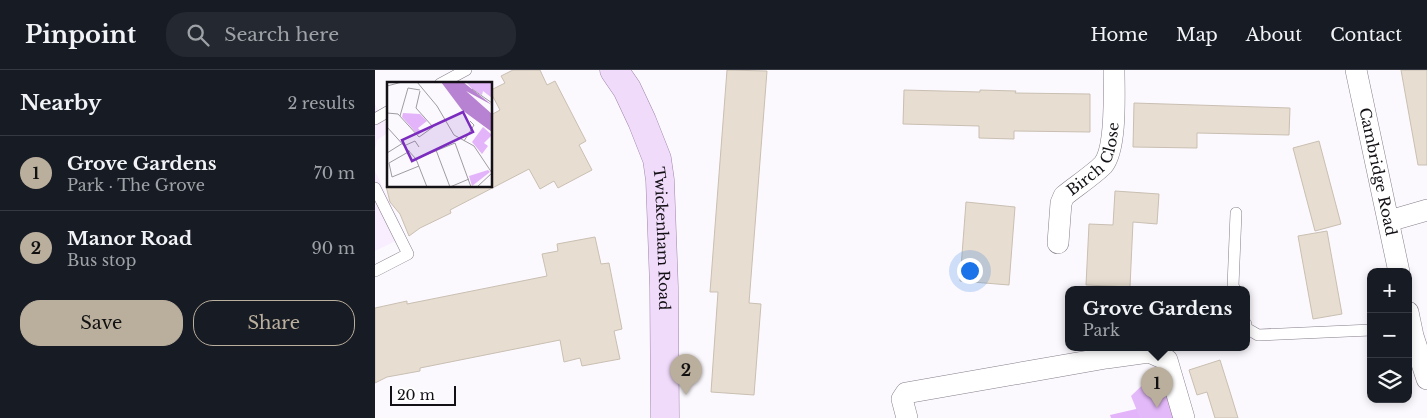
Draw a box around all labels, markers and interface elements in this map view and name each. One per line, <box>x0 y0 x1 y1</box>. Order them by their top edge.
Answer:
search box <box>166 12 516 57</box>
text: Pinpoint <box>25 20 136 49</box>
icon: search <box>184 21 212 49</box>
text: Search here <box>224 23 339 46</box>
text: Home <box>1090 24 1148 46</box>
text: Map <box>1176 24 1218 46</box>
text: About <box>1246 24 1302 46</box>
text: Contact <box>1330 24 1402 46</box>
inset map <box>387 82 493 188</box>
text: Nearby <box>20 90 101 116</box>
text: 2 results <box>287 93 355 113</box>
street label: Cambridge Road <box>1355 106 1401 237</box>
street label: Birch Close <box>1063 121 1123 199</box>
text: Grove Gardens <box>67 152 217 175</box>
text: 1 <box>33 163 39 183</box>
text: 70 m <box>314 163 355 183</box>
street label: Twickenham Road <box>649 166 674 310</box>
text: Park · The Grove <box>67 175 205 195</box>
text: Manor Road <box>67 227 192 250</box>
text: 2 <box>31 238 41 258</box>
text: 90 m <box>312 238 355 258</box>
text: Bus stop <box>67 250 136 270</box>
your location <box>957 258 983 284</box>
map controls <box>1367 268 1412 403</box>
button: + <box>1367 268 1412 313</box>
popup <box>1065 286 1250 351</box>
text: Grove Gardens <box>1083 297 1232 320</box>
button: Save <box>20 300 183 346</box>
button: Share <box>193 300 355 346</box>
button: − <box>1367 313 1412 358</box>
text: Park <box>1083 320 1120 340</box>
pin: 2 <box>670 354 702 395</box>
button: layers <box>1367 358 1412 403</box>
pin: 1 <box>1141 367 1173 408</box>
scale bar <box>390 383 456 406</box>
text: 20 m <box>397 386 435 404</box>

